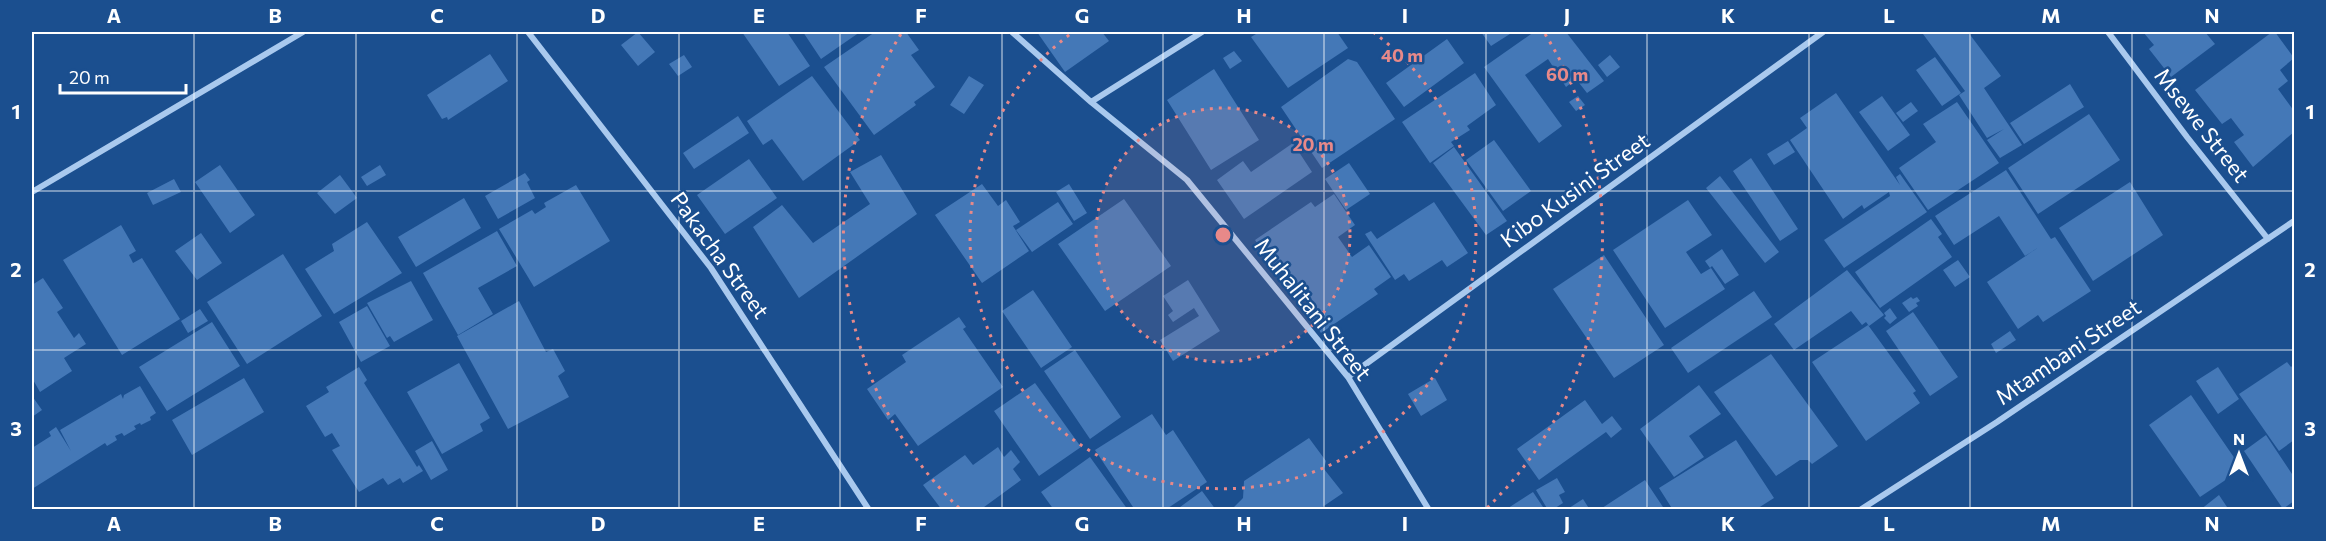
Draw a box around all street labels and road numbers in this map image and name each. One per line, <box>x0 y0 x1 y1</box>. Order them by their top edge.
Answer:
street label: Msewe Street <box>2149 62 2255 187</box>
street label: Kibo Kusini Street <box>1495 126 1655 253</box>
street label: Pakacha Street <box>665 186 775 323</box>
street label: Muhalitani Street <box>1249 232 1378 385</box>
street label: Mtambani Street <box>1990 293 2145 410</box>

